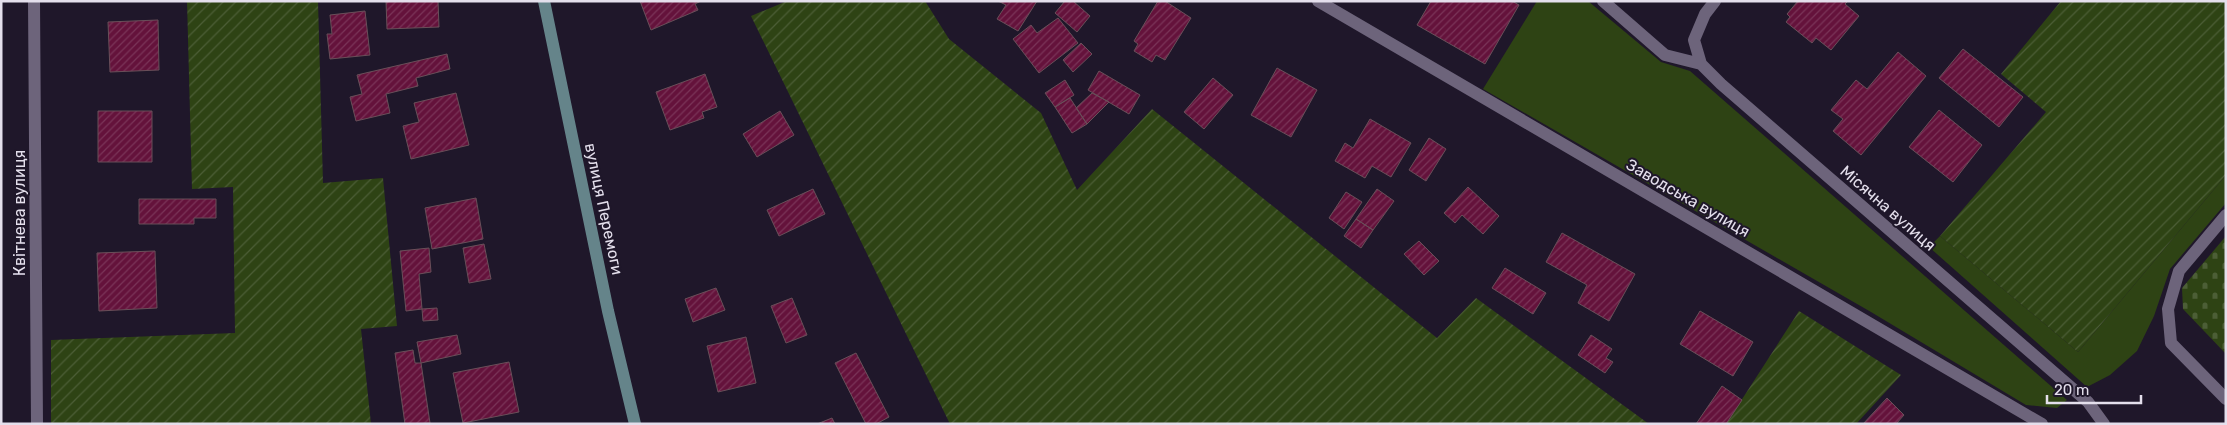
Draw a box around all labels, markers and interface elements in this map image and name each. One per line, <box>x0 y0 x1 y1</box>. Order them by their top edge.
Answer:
street label: вулиця Перемоги <box>581 141 627 277</box>
street label: Квітнева вулиця <box>10 150 29 276</box>
street label: Заводська вулиця <box>1623 155 1753 241</box>
street label: Місячна вулиця <box>1836 161 1940 255</box>
scale bar <box>2047 372 2141 404</box>
text: 20 m <box>2054 381 2089 399</box>

